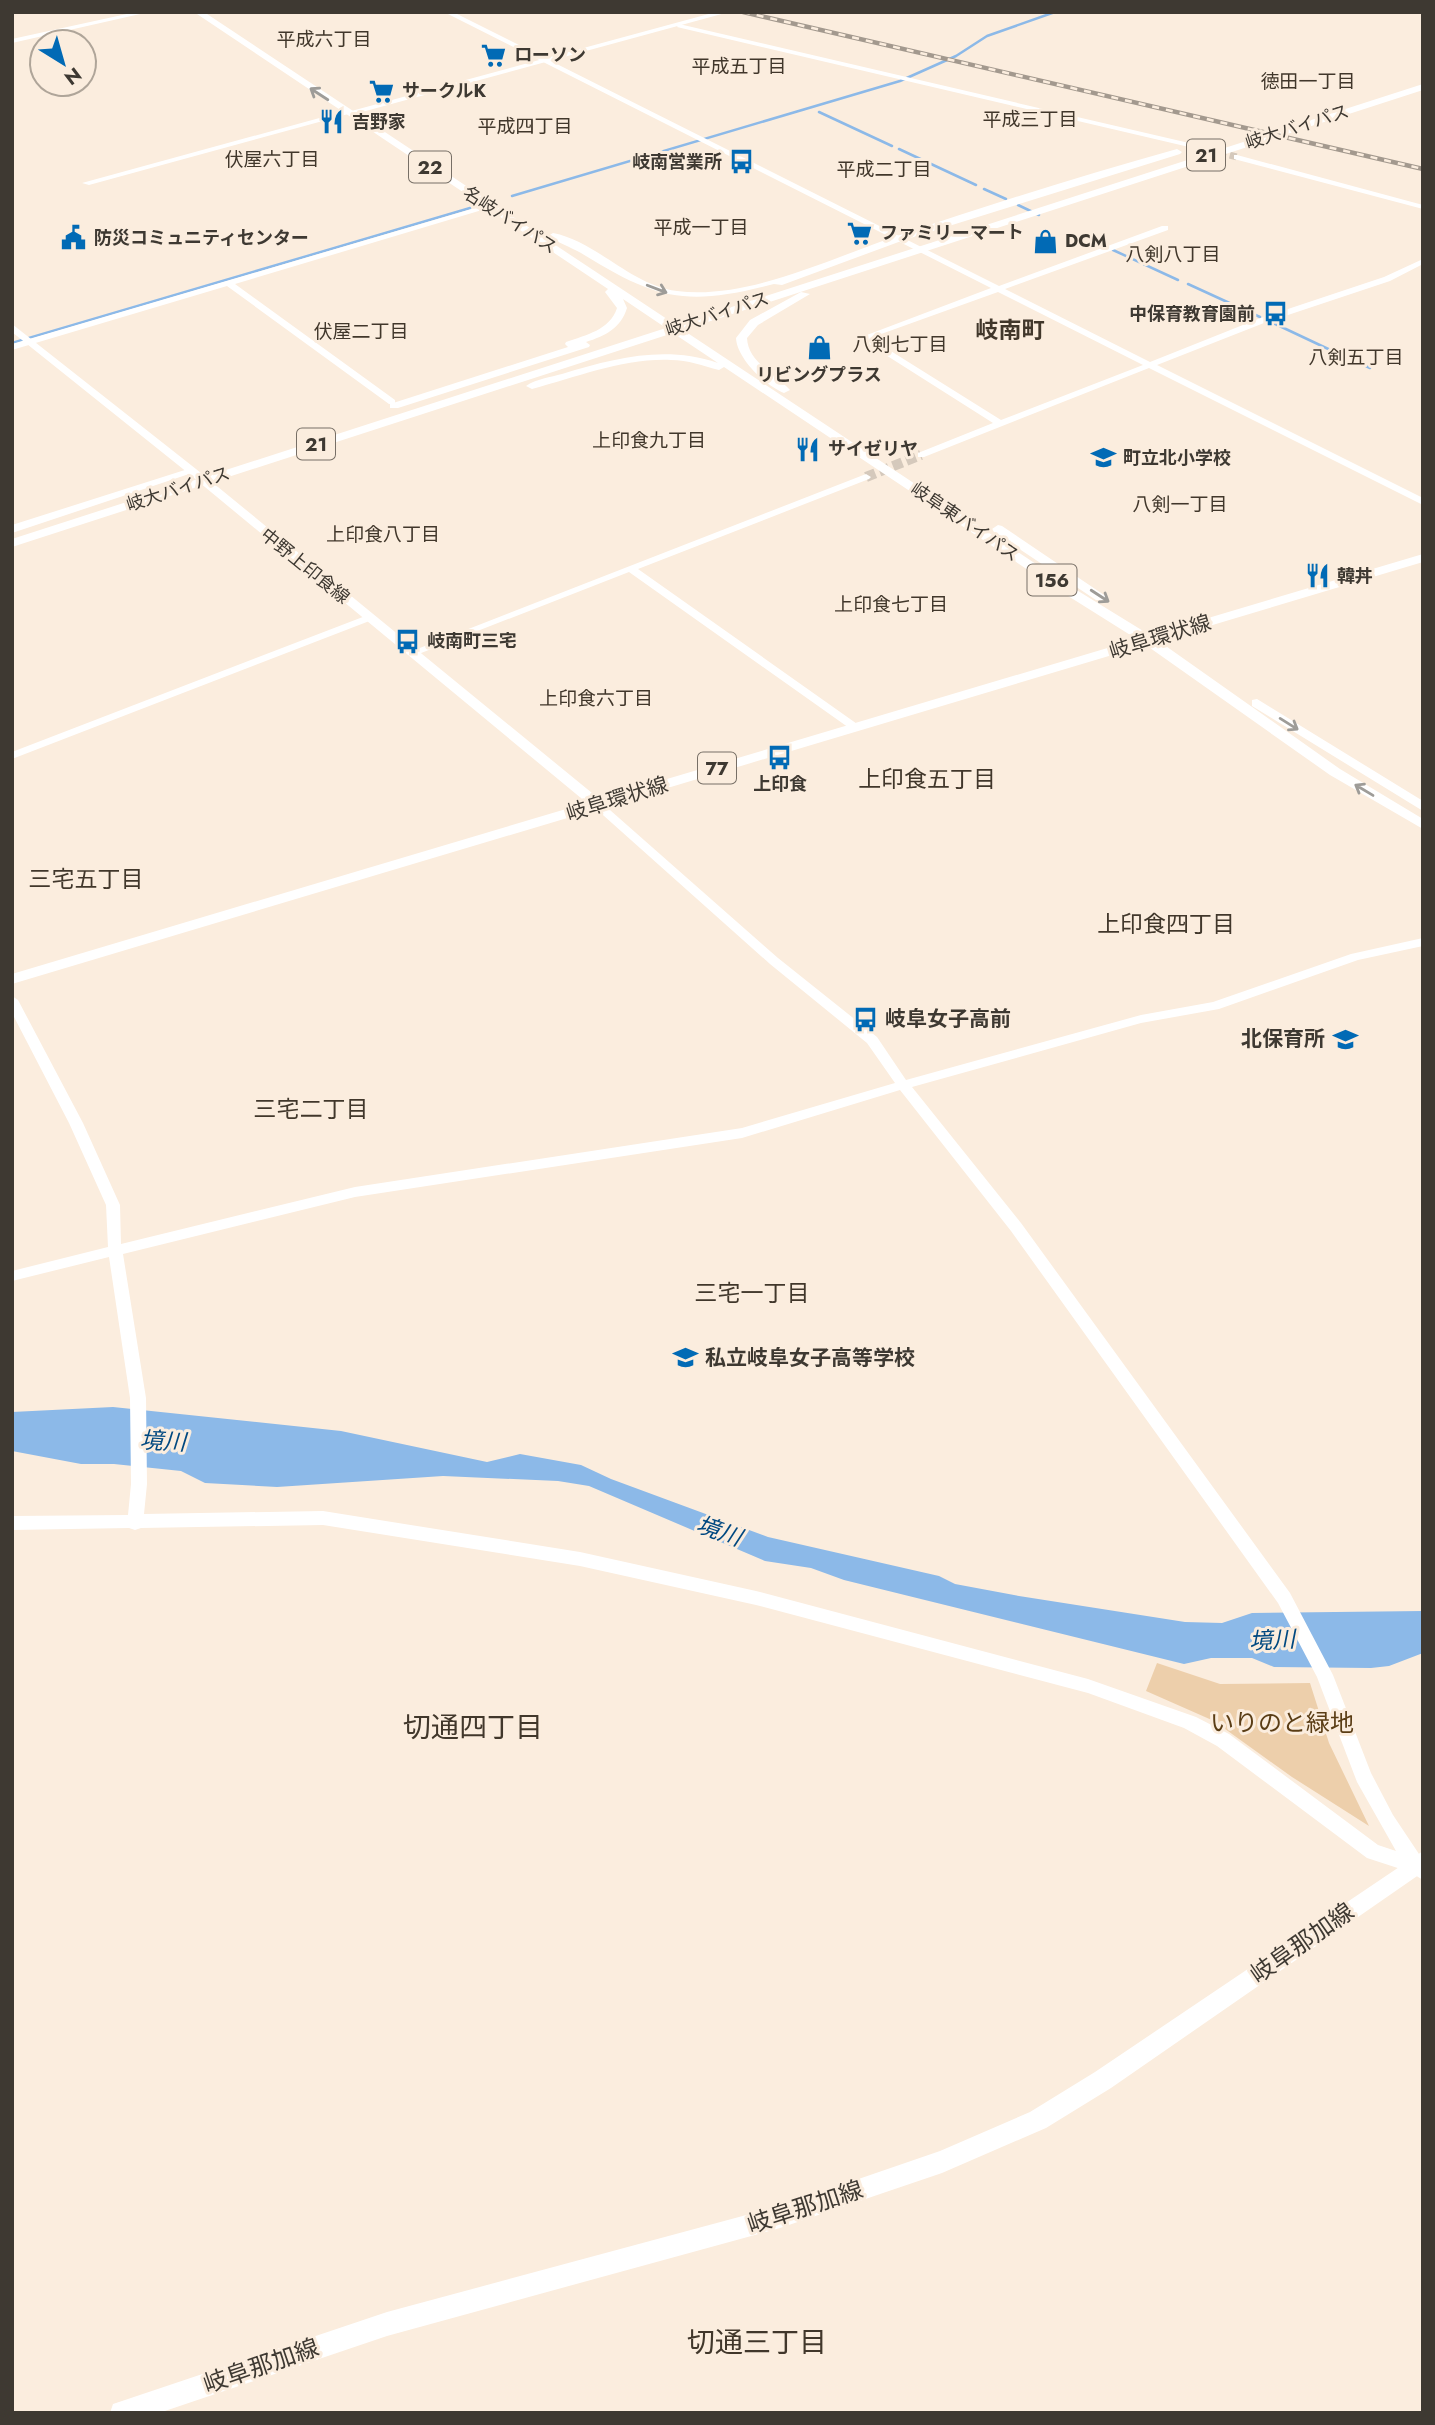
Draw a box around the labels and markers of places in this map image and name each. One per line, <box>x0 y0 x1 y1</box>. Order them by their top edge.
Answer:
supermarket icon: ローソン <box>480 41 508 69</box>
place label: ローソン <box>514 42 586 68</box>
supermarket icon: サークルK <box>368 77 396 105</box>
place label: サークルK <box>402 78 486 104</box>
restaurant icon: 吉野家 <box>318 108 346 136</box>
place label: 吉野家 <box>352 109 406 135</box>
bus stop icon: 岐南営業所 <box>728 148 756 176</box>
place label: 岐南営業所 <box>632 149 722 175</box>
supermarket icon: ファミリーマート <box>846 219 874 247</box>
place label: ファミリーマート <box>880 220 1024 246</box>
public building icon: 防災コミュニティセンター <box>60 224 88 252</box>
place label: 防災コミュニティセンター <box>94 225 309 251</box>
shop icon: DCM <box>1031 227 1059 255</box>
place label: DCM <box>1065 228 1107 254</box>
bus stop icon: 中保育教育園前 <box>1261 300 1289 328</box>
place label: 中保育教育園前 <box>1129 301 1255 327</box>
shop icon: リビングプラス <box>805 334 833 362</box>
place label: リビングプラス <box>756 362 882 388</box>
restaurant icon: サイゼリヤ <box>794 435 822 463</box>
place label: サイゼリヤ <box>828 436 918 462</box>
school or university icon: 町立北小学校 <box>1089 444 1117 472</box>
place label: 町立北小学校 <box>1123 445 1231 471</box>
restaurant icon: 韓丼 <box>1303 562 1331 590</box>
place label: 韓丼 <box>1337 563 1373 589</box>
bus stop icon: 岐南町三宅 <box>393 627 421 655</box>
place label: 岐南町三宅 <box>427 628 517 654</box>
bus stop icon: 上印食 <box>766 743 794 771</box>
place label: 上印食 <box>753 771 807 797</box>
place label: 岐阜女子高前 <box>885 1004 1011 1034</box>
bus stop icon: 岐阜女子高前 <box>851 1005 879 1033</box>
place label: 北保育所 <box>1241 1024 1325 1054</box>
school or university icon: 北保育所 <box>1331 1025 1359 1053</box>
place label: 私立岐阜女子高等学校 <box>705 1343 915 1373</box>
school or university icon: 私立岐阜女子高等学校 <box>671 1344 699 1372</box>

